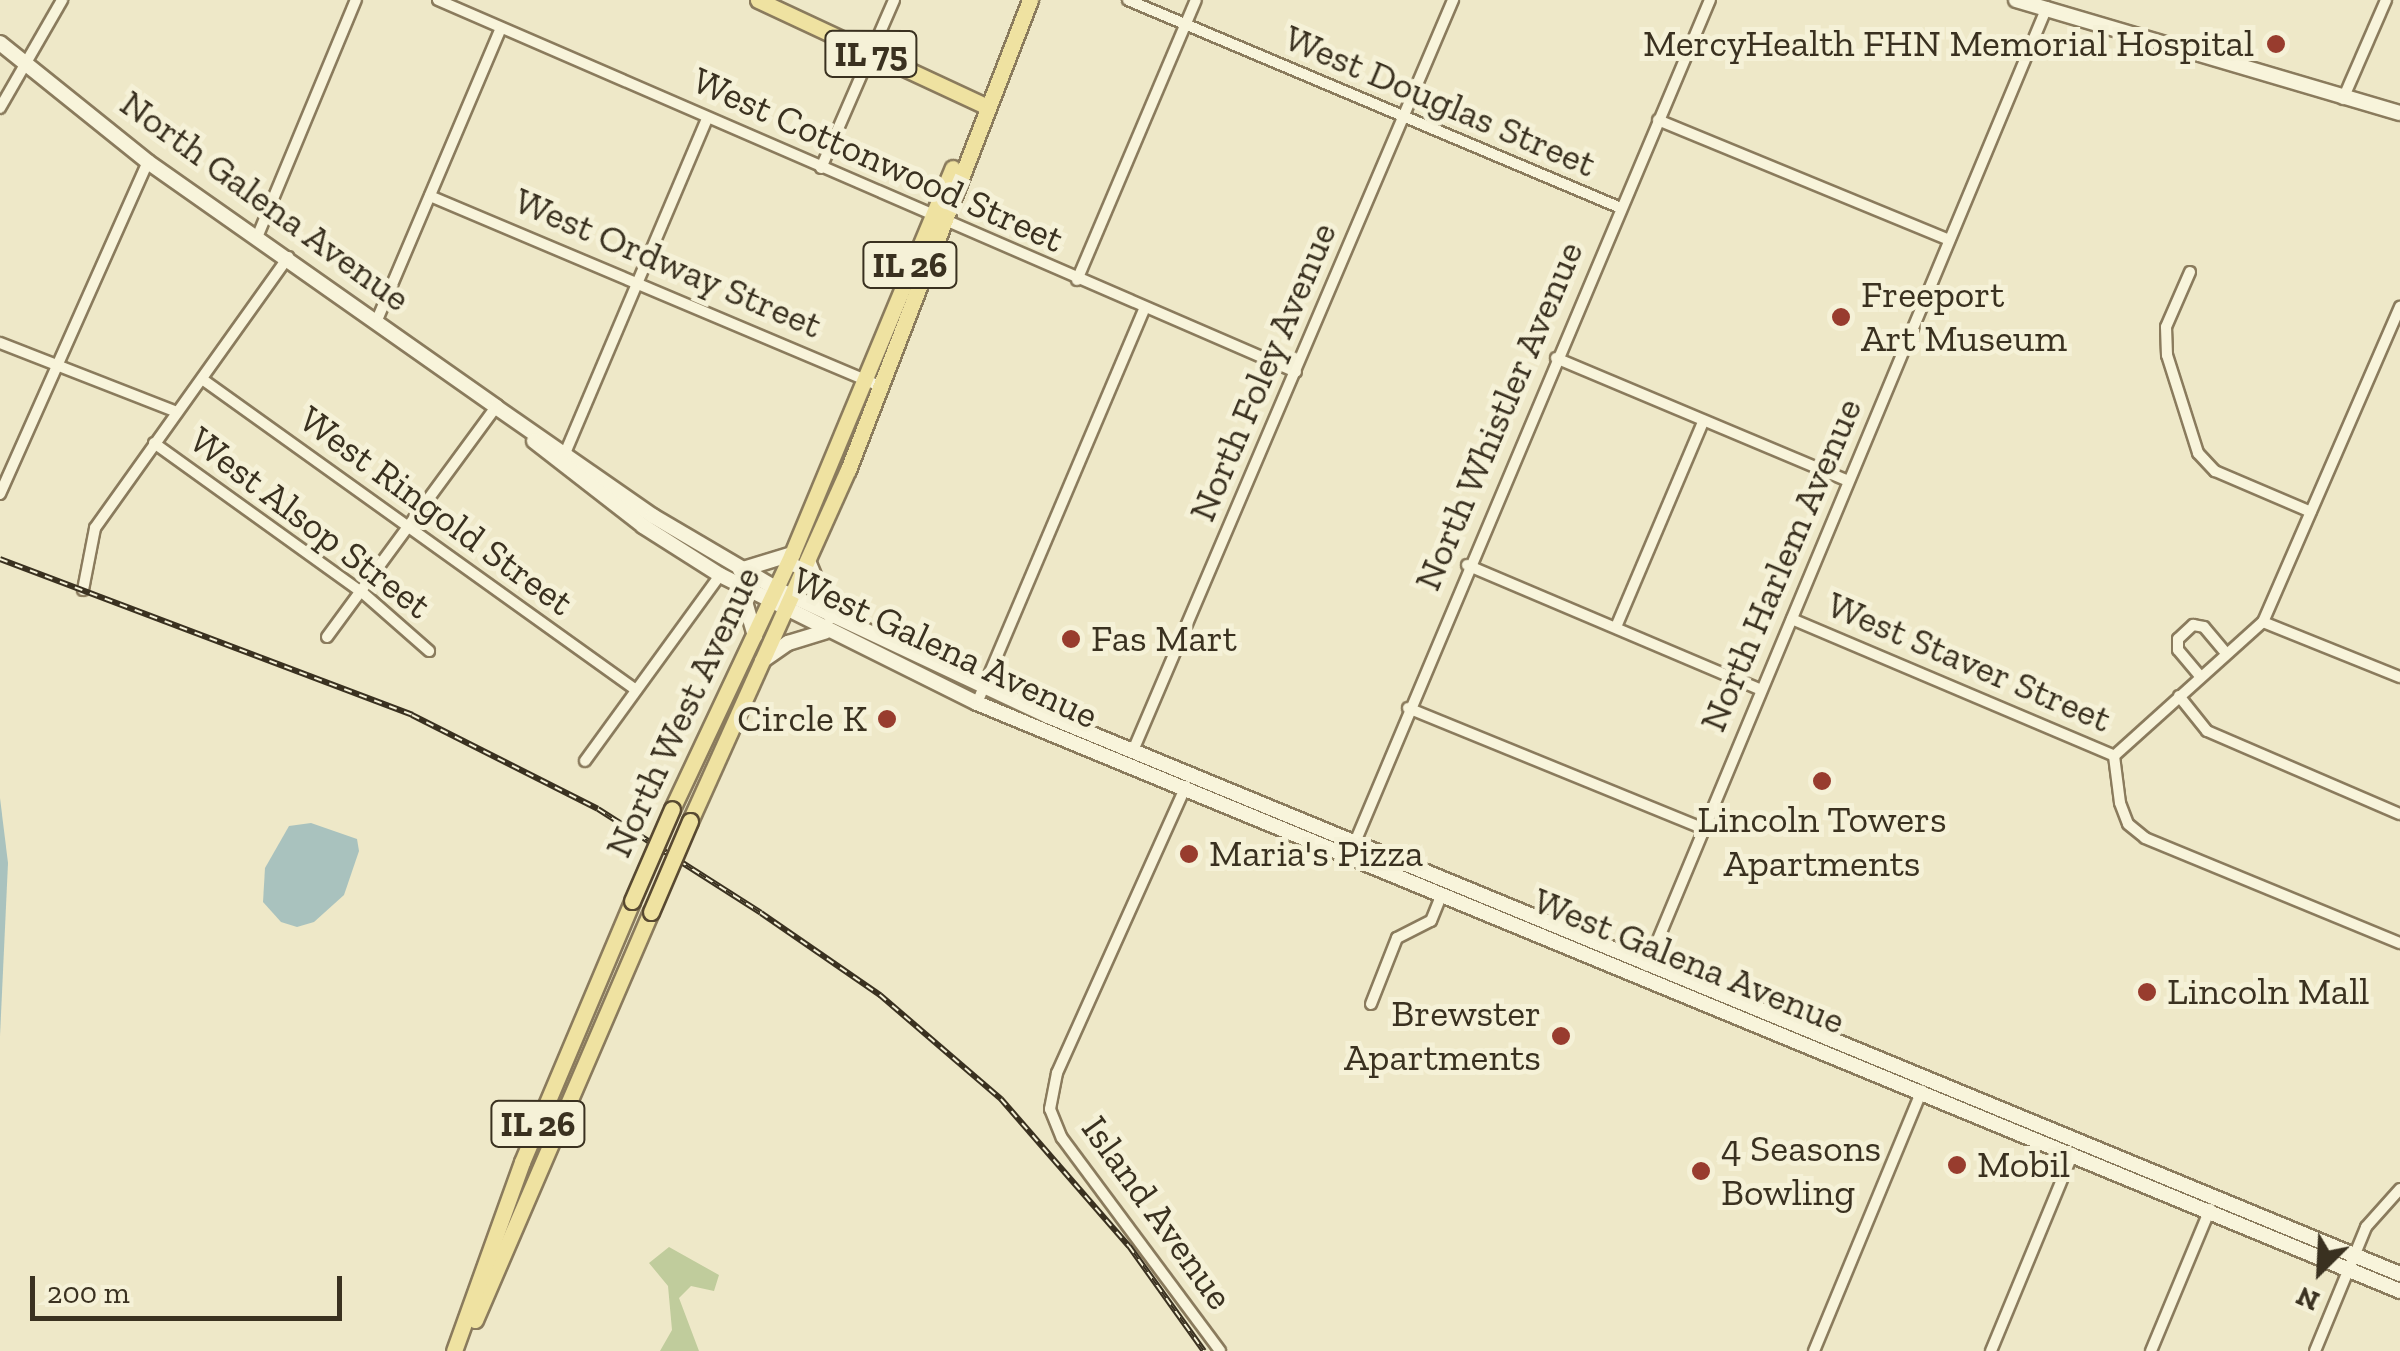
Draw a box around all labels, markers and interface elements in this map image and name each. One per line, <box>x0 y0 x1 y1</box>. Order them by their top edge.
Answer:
street label: West Douglas Street <box>1278 15 1602 187</box>
place label: MercyHealth FHN Memorial Hospital <box>1643 21 2254 67</box>
road number: IL 75 <box>824 24 918 84</box>
marker: MercyHealth FHN Memorial Hospital <box>2263 31 2289 57</box>
street label: West Cottonwood Street <box>686 58 1070 262</box>
street label: North Galena Avenue <box>111 80 419 322</box>
street label: West Ordway Street <box>507 178 829 348</box>
street label: North Foley Avenue <box>1179 215 1347 529</box>
street label: North Whistler Avenue <box>1404 233 1594 599</box>
road number: IL 26 <box>860 235 960 295</box>
place label: Freeport Art Museum <box>1861 272 2067 362</box>
marker: Freeport Art Museum <box>1830 306 1852 328</box>
street label: North Harlem Avenue <box>1690 391 1872 739</box>
street label: West Ringold Street <box>290 396 582 626</box>
street label: West Alsop Street <box>180 417 440 629</box>
street label: West Galena Avenue <box>785 557 1105 739</box>
street label: North West Avenue <box>595 558 771 866</box>
street label: West Staver Street <box>1820 582 2118 742</box>
place label: Fas Mart <box>1091 616 1237 662</box>
marker: Fas Mart <box>1060 628 1082 650</box>
place label: Circle K <box>737 696 867 742</box>
marker: Circle K <box>876 708 898 730</box>
marker: Lincoln Towers Apartments <box>1811 770 1833 792</box>
place label: Lincoln Towers Apartments <box>1697 797 1947 886</box>
place label: Maria's Pizza <box>1209 831 1423 877</box>
marker: Maria's Pizza <box>1178 843 1200 865</box>
street label: West Galena Avenue <box>1526 878 1852 1044</box>
place label: Lincoln Mall <box>2167 969 2369 1015</box>
marker: Lincoln Mall <box>2136 981 2158 1003</box>
place label: Brewster Apartments <box>1344 991 1541 1080</box>
marker: Brewster Apartments <box>1550 1025 1572 1047</box>
road number: IL 26 <box>488 1094 588 1154</box>
street label: Island Avenue <box>1071 1107 1243 1319</box>
place label: 4 Seasons Bowling <box>1721 1126 1881 1216</box>
place label: Mobil <box>1977 1142 2070 1188</box>
marker: Mobil <box>1946 1154 1968 1176</box>
marker: 4 Seasons Bowling <box>1690 1160 1712 1182</box>
north arrow <box>2270 1221 2370 1321</box>
scale bar <box>35 1256 348 1318</box>
text: 200 m <box>47 1275 130 1311</box>
text: N <box>2291 1279 2324 1318</box>

